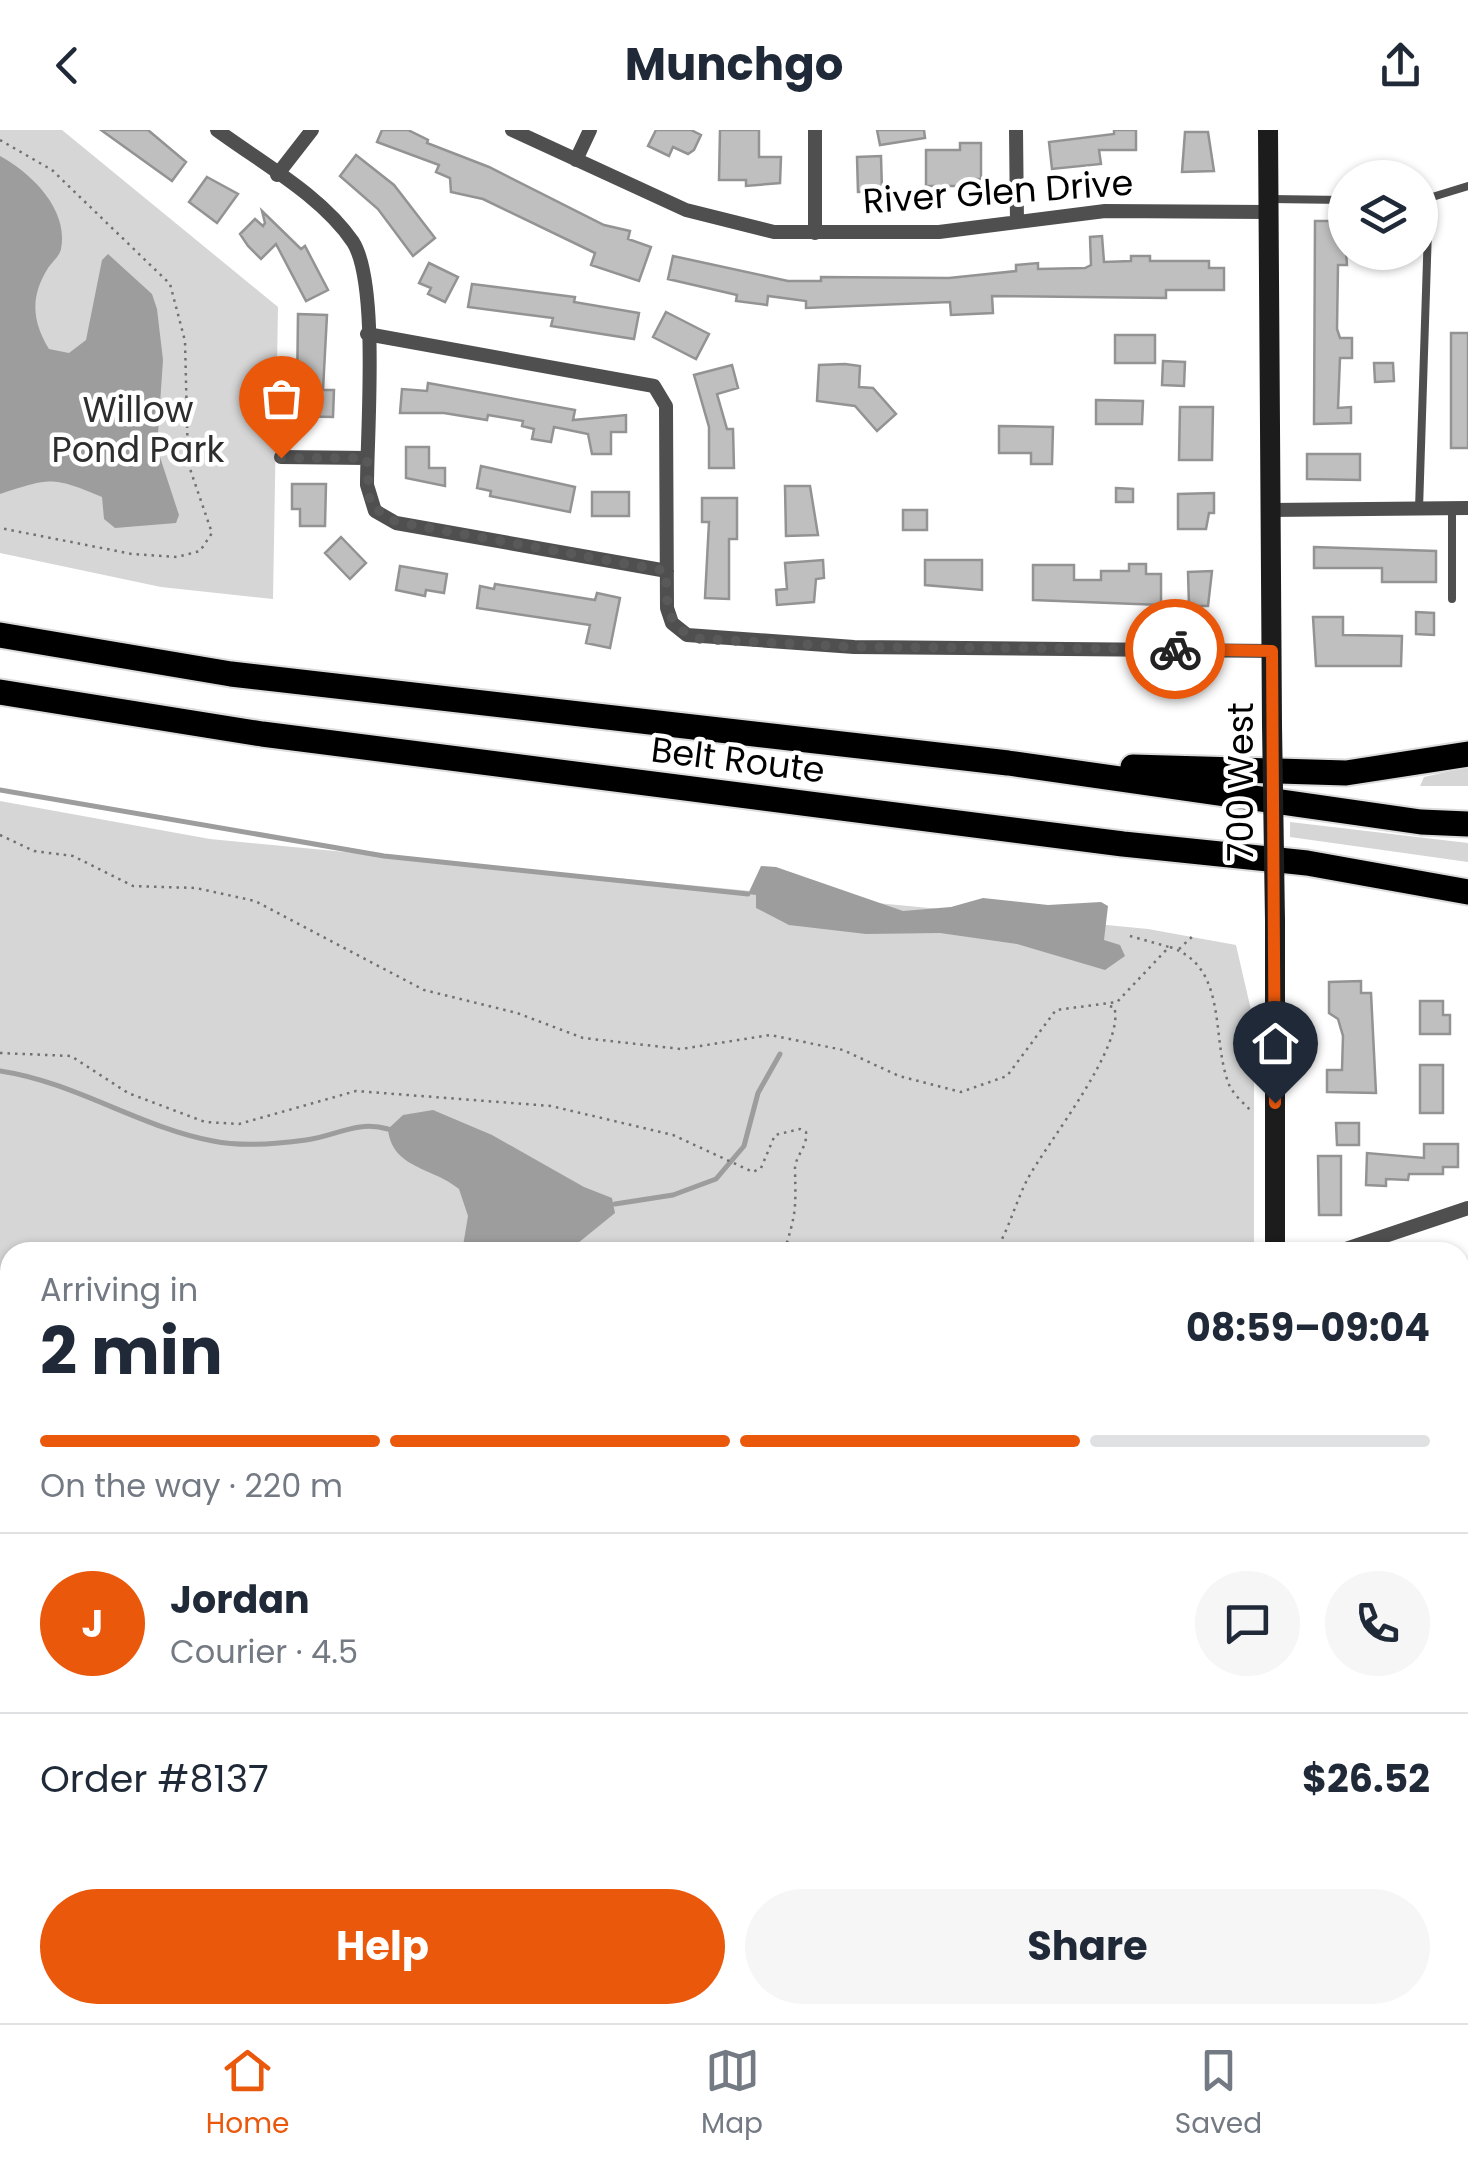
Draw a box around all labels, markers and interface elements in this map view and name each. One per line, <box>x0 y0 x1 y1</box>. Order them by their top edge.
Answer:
text: Munchgo <box>625 33 843 96</box>
icon: back <box>40 38 95 93</box>
icon: share <box>1373 38 1428 93</box>
street label: River Glen Drive <box>861 158 1135 225</box>
map controls <box>1328 160 1438 270</box>
button: layers <box>1328 160 1438 270</box>
pin <box>239 356 324 459</box>
icon: bag <box>254 371 309 426</box>
park label: Willow Pond Park <box>51 385 225 474</box>
courier <box>1125 599 1225 699</box>
icon: bike <box>1148 622 1203 677</box>
street label: 700 West <box>1216 702 1265 862</box>
street label: Belt Route <box>649 725 828 794</box>
pin <box>1233 1001 1318 1104</box>
icon: home <box>1248 1016 1303 1071</box>
text: Arriving in <box>40 1267 198 1312</box>
text: 08:59–09:04 <box>1186 1301 1430 1354</box>
text: 2 min <box>40 1306 223 1397</box>
text: On the way · 220 m <box>40 1463 343 1508</box>
button: chat <box>1195 1571 1300 1676</box>
button: phone <box>1325 1571 1430 1676</box>
text: Jordan <box>170 1573 310 1626</box>
text: J <box>82 1597 103 1650</box>
text: Courier · 4.5 <box>170 1629 358 1674</box>
text: Order #8137 <box>40 1752 269 1805</box>
text: $26.52 <box>1302 1752 1430 1805</box>
button: Help <box>40 1889 725 2004</box>
button: Share <box>745 1889 1430 2004</box>
tab: Home <box>206 2043 289 2145</box>
tab: Map <box>701 2043 763 2145</box>
tab: Saved <box>1175 2043 1262 2145</box>

